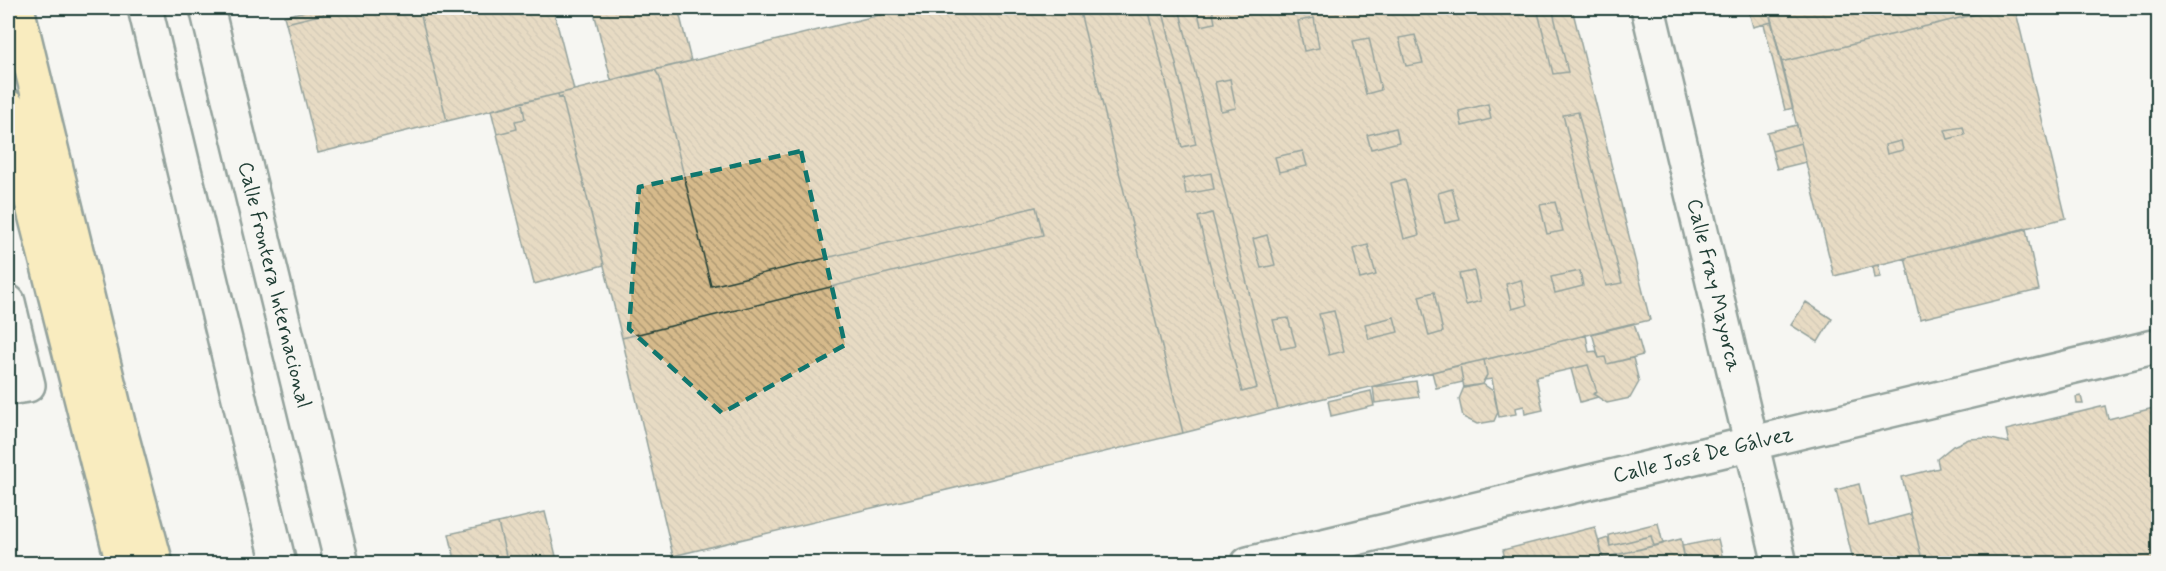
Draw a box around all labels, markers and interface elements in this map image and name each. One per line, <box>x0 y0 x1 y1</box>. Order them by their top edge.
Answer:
street label: Calle Frontera Internacional <box>231 159 318 411</box>
street label: Calle Fray Mayorca <box>1680 196 1748 375</box>
street label: Calle José De Gálvez <box>1610 420 1796 490</box>

